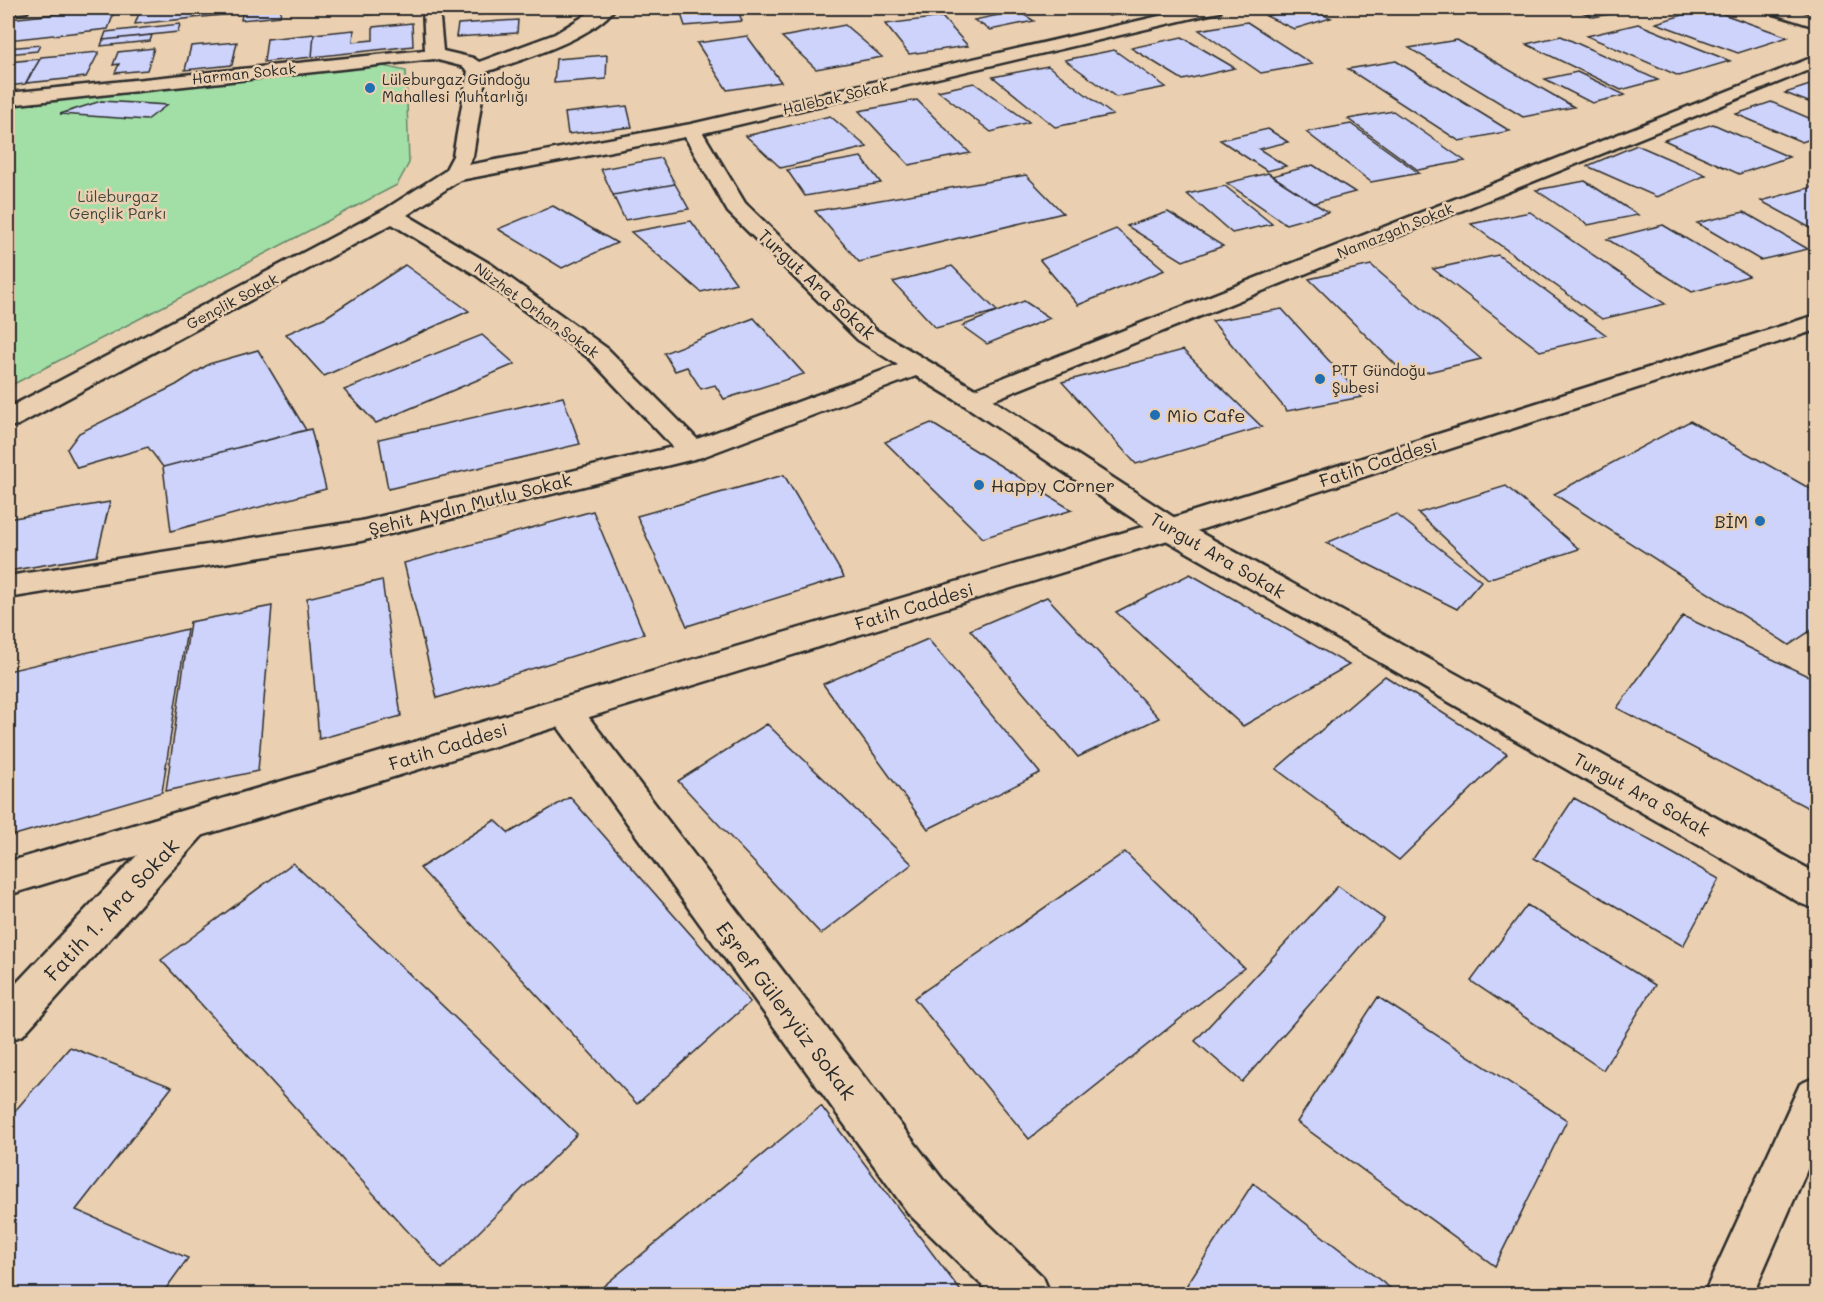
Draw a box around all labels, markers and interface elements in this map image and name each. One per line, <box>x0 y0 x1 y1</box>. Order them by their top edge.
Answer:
street label: Harman Sokak <box>191 58 297 88</box>
place label: Lüleburgaz Gündoğu Mahallesi Muhtarlığı <box>382 69 531 106</box>
street label: Halebak Sokak <box>780 75 890 119</box>
marker: Lüleburgaz Gündoğu Mahallesi Muhtarlığı <box>363 81 377 95</box>
park label: Lüleburgaz Gençlik Parkı <box>69 186 167 223</box>
street label: Namazgah Sokak <box>1334 197 1456 262</box>
street label: Turgut Ara Sokak <box>753 223 881 345</box>
street label: Nüzhet Orhan Sokak <box>471 258 603 362</box>
street label: Gençlik Sokak <box>183 268 281 334</box>
place label: PTT Gündoğu Şubesi <box>1332 360 1426 397</box>
marker: PTT Gündoğu Şubesi <box>1313 372 1327 386</box>
place label: Mio Cafe <box>1167 403 1246 427</box>
marker: Mio Cafe <box>1148 408 1162 422</box>
street label: Fatih Caddesi <box>1316 432 1440 492</box>
street label: Şehit Aydın Mutlu Sokak <box>366 467 574 541</box>
place label: Happy Corner <box>991 473 1115 497</box>
marker: Happy Corner <box>972 478 986 492</box>
street label: Turgut Ara Sokak <box>1146 506 1290 604</box>
place label: BİM <box>1715 509 1748 533</box>
marker: BİM <box>1753 514 1767 528</box>
street label: Fatih Caddesi <box>852 577 976 635</box>
street label: Fatih Caddesi <box>386 717 510 775</box>
street label: Turgut Ara Sokak <box>1569 747 1715 841</box>
street label: Fatih 1. Ara Sokak <box>38 832 184 986</box>
street label: Eşref Güleryüz Sokak <box>711 915 863 1105</box>

